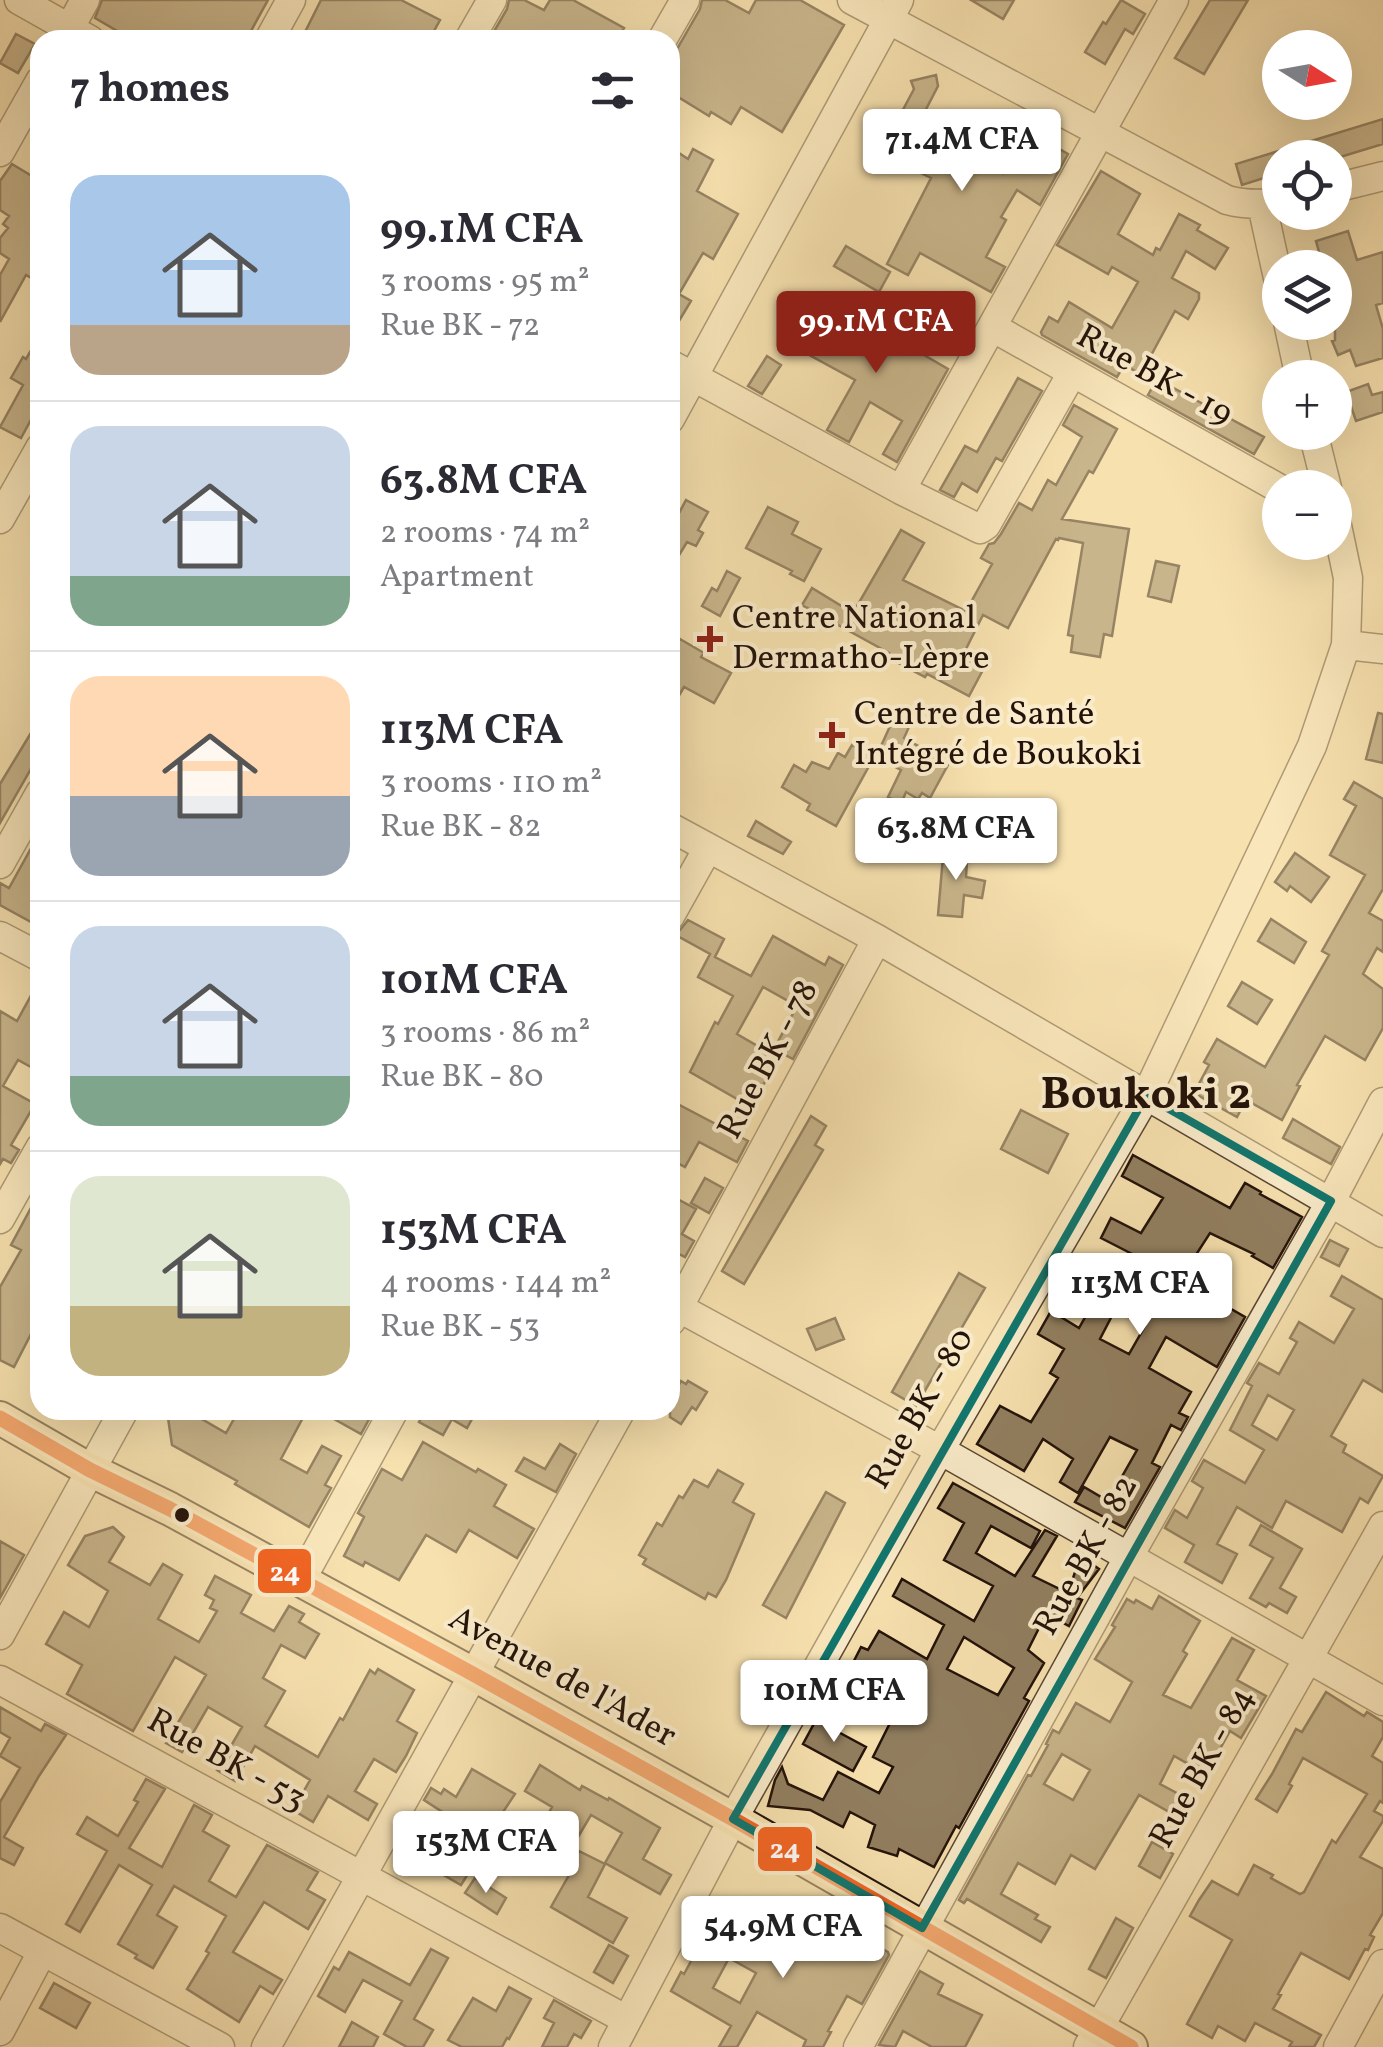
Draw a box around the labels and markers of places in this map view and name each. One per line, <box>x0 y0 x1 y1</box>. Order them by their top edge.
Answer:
pin: 71.4M CFA <box>848 109 1076 194</box>
pin: 99.1M CFA <box>762 291 990 376</box>
place label: Centre National Dermatho-Lèpre <box>732 595 990 683</box>
marker: Centre National Dermatho-Lèpre <box>697 626 723 652</box>
place label: Centre de Santé Intégré de Boukoki <box>854 691 1142 779</box>
marker: Centre de Santé Intégré de Boukoki <box>819 722 845 748</box>
pin: 63.8M CFA <box>842 798 1070 883</box>
pin: 113M CFA <box>1037 1253 1243 1338</box>
unlabelled marker <box>172 1505 192 1525</box>
pin: 101M CFA <box>731 1660 937 1745</box>
pin: 153M CFA <box>383 1811 589 1896</box>
pin: 54.9M CFA <box>669 1896 897 1981</box>

